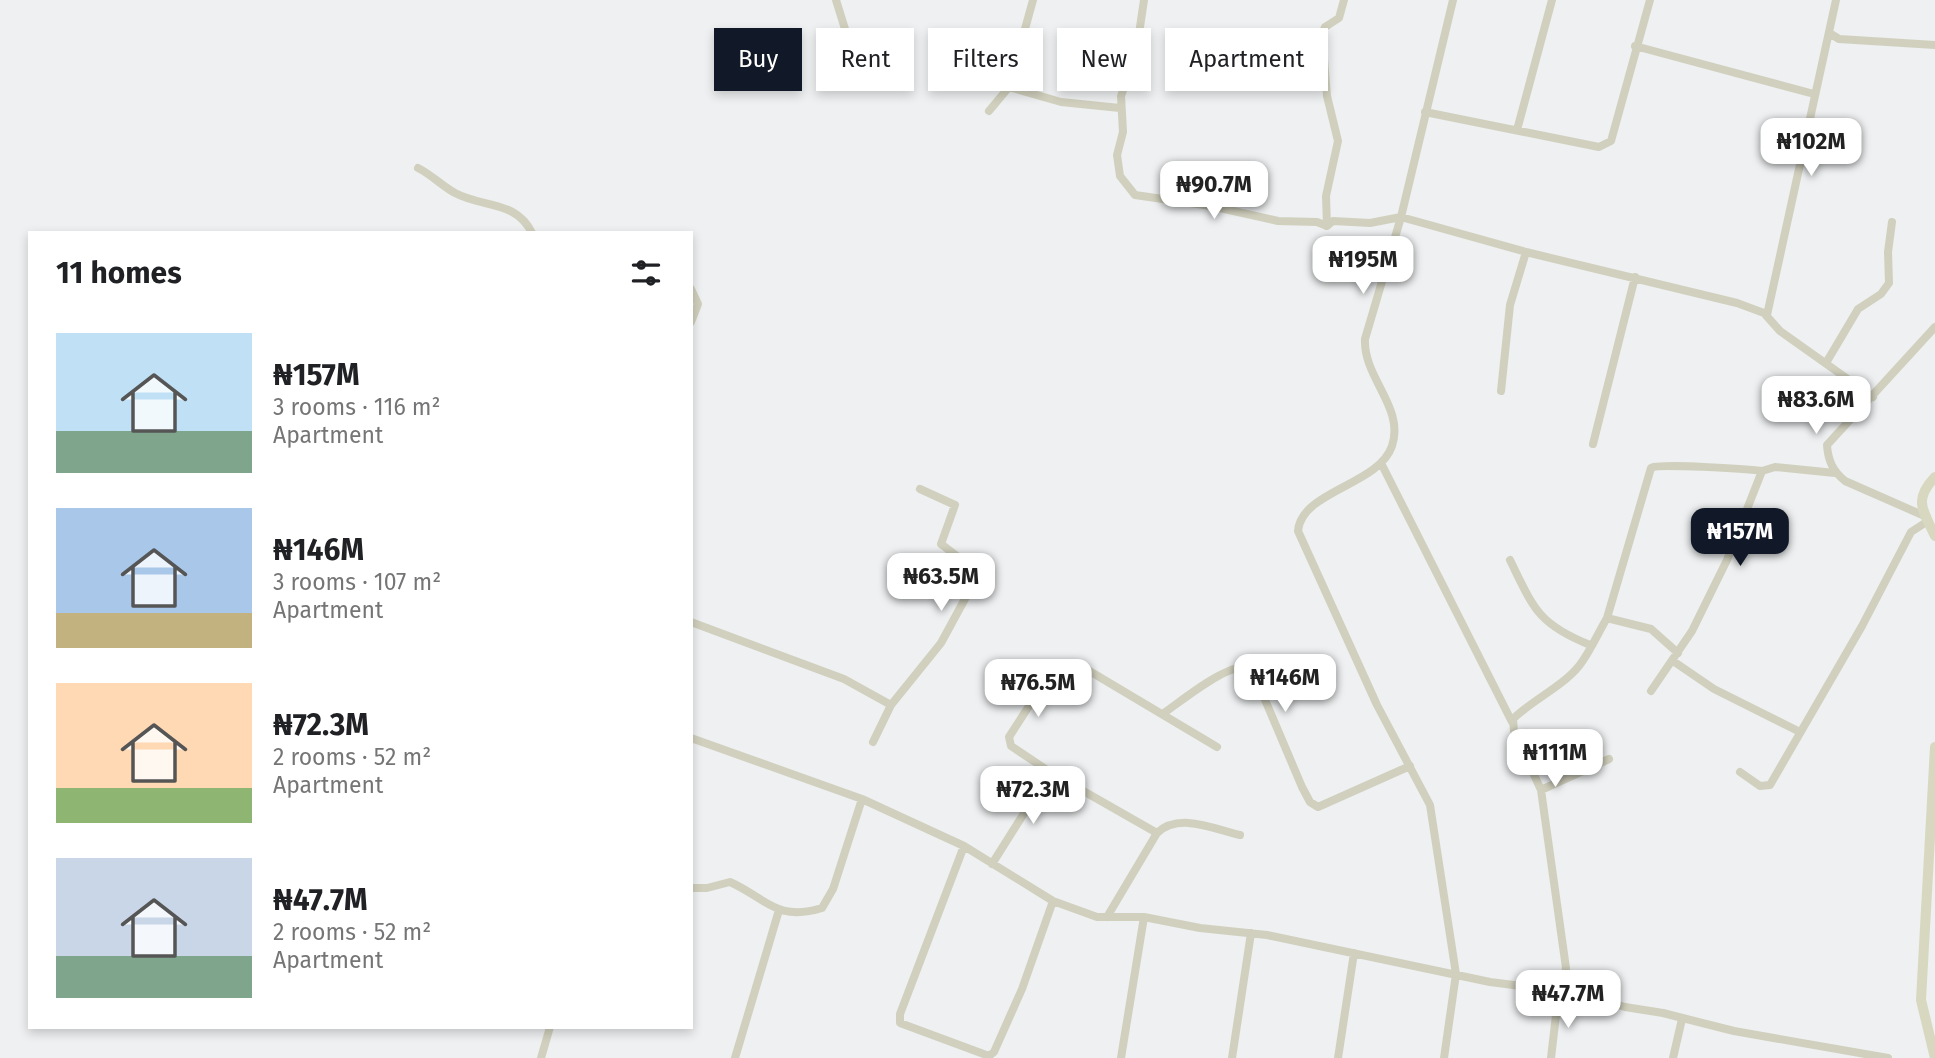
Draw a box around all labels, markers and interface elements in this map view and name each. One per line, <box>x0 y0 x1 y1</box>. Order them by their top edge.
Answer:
chip: Buy <box>714 28 802 91</box>
chip: Rent <box>816 28 914 91</box>
chip: Filters <box>928 28 1043 91</box>
chip: New <box>1057 28 1151 91</box>
chip: Apartment <box>1165 28 1328 91</box>
pin: ₦102M <box>1762 118 1860 178</box>
text: ₦102M <box>1777 127 1845 155</box>
pin: ₦90.7M <box>1157 162 1271 221</box>
text: ₦90.7M <box>1176 170 1252 198</box>
pin: ₦195M <box>1314 236 1412 296</box>
text: ₦195M <box>1328 245 1398 273</box>
icon: filters <box>627 254 665 292</box>
text: 11 homes <box>56 255 182 291</box>
text: ₦157M <box>273 357 359 393</box>
icon: home <box>112 361 196 445</box>
pin: ₦83.6M <box>1759 376 1873 436</box>
text: ₦83.6M <box>1778 385 1854 413</box>
text: 3 rooms · 116 m² <box>273 393 441 421</box>
text: Apartment <box>273 421 383 449</box>
pin: ₦157M <box>1691 508 1789 568</box>
text: ₦157M <box>1707 517 1773 545</box>
text: ₦146M <box>273 532 364 568</box>
icon: home <box>112 536 196 620</box>
pin: ₦63.5M <box>884 554 998 613</box>
text: ₦63.5M <box>903 562 979 590</box>
text: 3 rooms · 107 m² <box>273 568 441 596</box>
text: Apartment <box>273 596 383 624</box>
pin: ₦146M <box>1236 654 1334 714</box>
pin: ₦76.5M <box>981 660 1095 719</box>
text: ₦146M <box>1250 663 1320 691</box>
text: ₦76.5M <box>1001 668 1075 696</box>
text: ₦72.3M <box>273 707 369 743</box>
icon: home <box>112 711 196 795</box>
pin: ₦111M <box>1506 730 1604 789</box>
text: ₦111M <box>1523 738 1587 766</box>
text: 2 rooms · 52 m² <box>273 743 431 771</box>
pin: ₦72.3M <box>976 766 1090 826</box>
text: Apartment <box>273 771 383 799</box>
text: ₦72.3M <box>996 775 1070 803</box>
text: ₦47.7M <box>273 882 368 918</box>
icon: home <box>112 886 196 970</box>
text: 2 rooms · 52 m² <box>273 918 431 946</box>
text: Apartment <box>273 946 383 974</box>
pin: ₦47.7M <box>1511 970 1625 1030</box>
text: ₦47.7M <box>1532 979 1604 1007</box>

